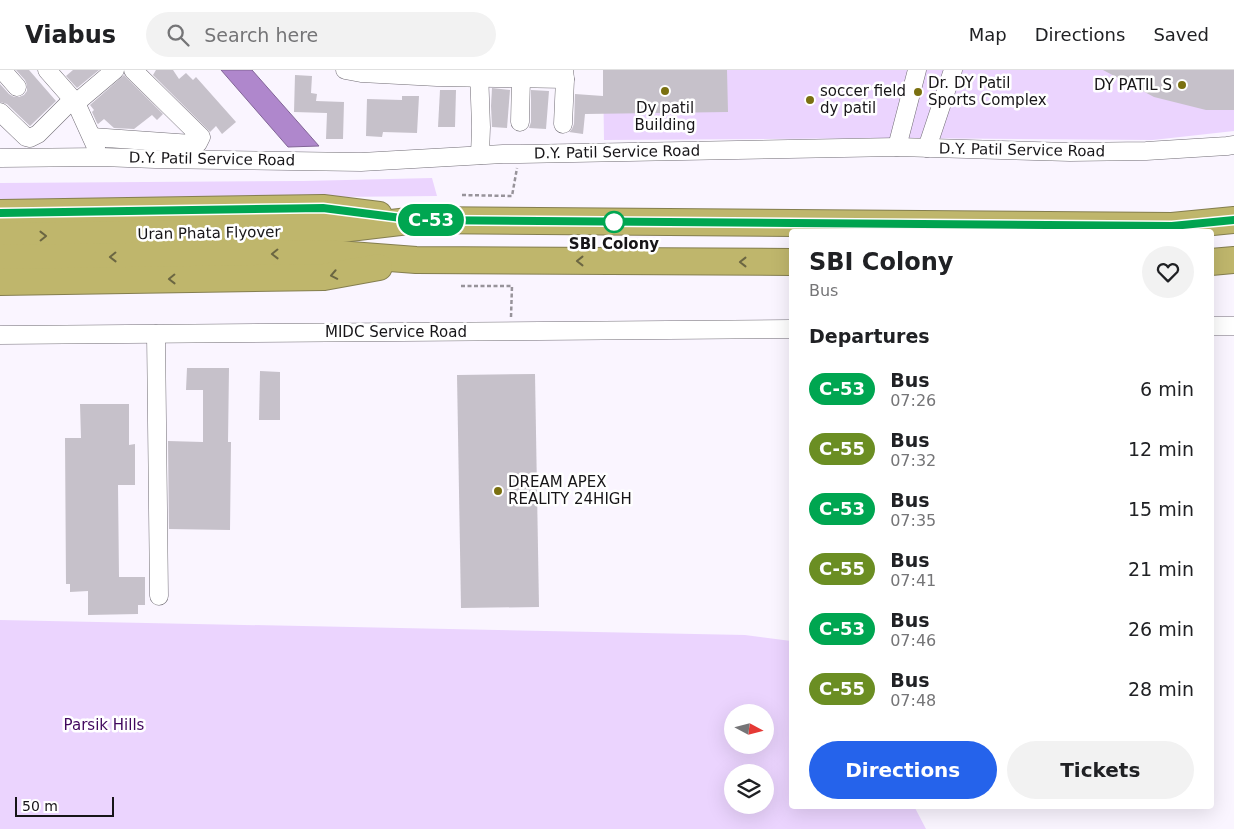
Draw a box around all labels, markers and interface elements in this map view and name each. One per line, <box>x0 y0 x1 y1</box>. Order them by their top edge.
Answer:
search box <box>146 12 496 57</box>
text: Viabus <box>25 21 116 49</box>
icon: search <box>164 21 192 49</box>
text: Search here <box>204 24 318 46</box>
text: Map <box>969 24 1007 45</box>
text: Directions <box>1035 24 1125 45</box>
text: Saved <box>1153 24 1209 45</box>
place label: Dr. DY Patil Sports Complex <box>928 74 1047 109</box>
place label: DY PATIL S <box>1094 76 1172 94</box>
marker: DY PATIL S <box>1176 79 1188 91</box>
place label: soccer field dy patil <box>820 82 906 117</box>
marker: Dy patil Building <box>659 85 671 97</box>
marker: Dr. DY Patil Sports Complex <box>912 86 924 98</box>
marker: soccer field dy patil <box>804 94 816 106</box>
place label: Dy patil Building <box>635 99 695 134</box>
street label: D.Y. Patil Service Road <box>939 140 1105 160</box>
street label: D.Y. Patil Service Road <box>534 142 700 162</box>
street label: D.Y. Patil Service Road <box>129 149 295 169</box>
line badge: C-53 <box>396 204 466 236</box>
text: C-53 <box>408 209 454 230</box>
marker: SBI Colony <box>603 211 625 233</box>
street label: Uran Phata Flyover <box>137 223 282 243</box>
one-way arrow <box>40 231 47 241</box>
place label: SBI Colony <box>569 235 659 253</box>
button: heart <box>1142 246 1194 298</box>
text: SBI Colony <box>809 248 953 276</box>
one-way arrow <box>271 249 278 259</box>
one-way arrow <box>108 252 116 262</box>
one-way arrow <box>576 256 584 266</box>
one-way arrow <box>738 257 746 267</box>
one-way arrow <box>330 269 338 280</box>
one-way arrow <box>168 274 176 284</box>
text: Bus <box>809 281 838 300</box>
street label: MIDC Service Road <box>325 323 467 341</box>
text: Departures <box>809 325 930 347</box>
text: Bus <box>890 369 929 391</box>
text: C-53 <box>819 378 865 399</box>
text: 6 min <box>1140 378 1194 400</box>
text: 07:26 <box>890 391 936 410</box>
text: Bus <box>890 429 929 451</box>
text: C-55 <box>819 438 865 459</box>
text: 12 min <box>1128 438 1194 460</box>
text: 07:32 <box>890 451 936 470</box>
place label: DREAM APEX REALITY 24HIGH <box>508 473 632 508</box>
marker: DREAM APEX REALITY 24HIGH <box>492 485 504 497</box>
text: Bus <box>890 489 929 511</box>
text: C-53 <box>819 498 865 519</box>
text: 15 min <box>1128 498 1194 520</box>
text: 07:35 <box>890 511 936 530</box>
text: Bus <box>890 549 929 571</box>
text: C-55 <box>819 558 865 579</box>
text: 21 min <box>1128 558 1194 580</box>
text: 07:41 <box>890 571 936 590</box>
text: Bus <box>890 609 929 631</box>
text: C-53 <box>819 618 865 639</box>
text: 26 min <box>1128 618 1194 640</box>
text: 07:46 <box>890 631 936 650</box>
text: Bus <box>890 669 929 691</box>
text: C-55 <box>819 678 865 699</box>
text: 28 min <box>1128 678 1194 700</box>
text: 07:48 <box>890 691 936 710</box>
north arrow <box>724 704 774 754</box>
map controls <box>724 704 774 814</box>
park label: Parsik Hills <box>64 716 145 734</box>
button: Directions <box>809 741 997 799</box>
button: Tickets <box>1007 741 1194 799</box>
button: layers <box>724 764 774 814</box>
scale bar <box>15 794 114 817</box>
text: 50 m <box>22 798 58 814</box>

